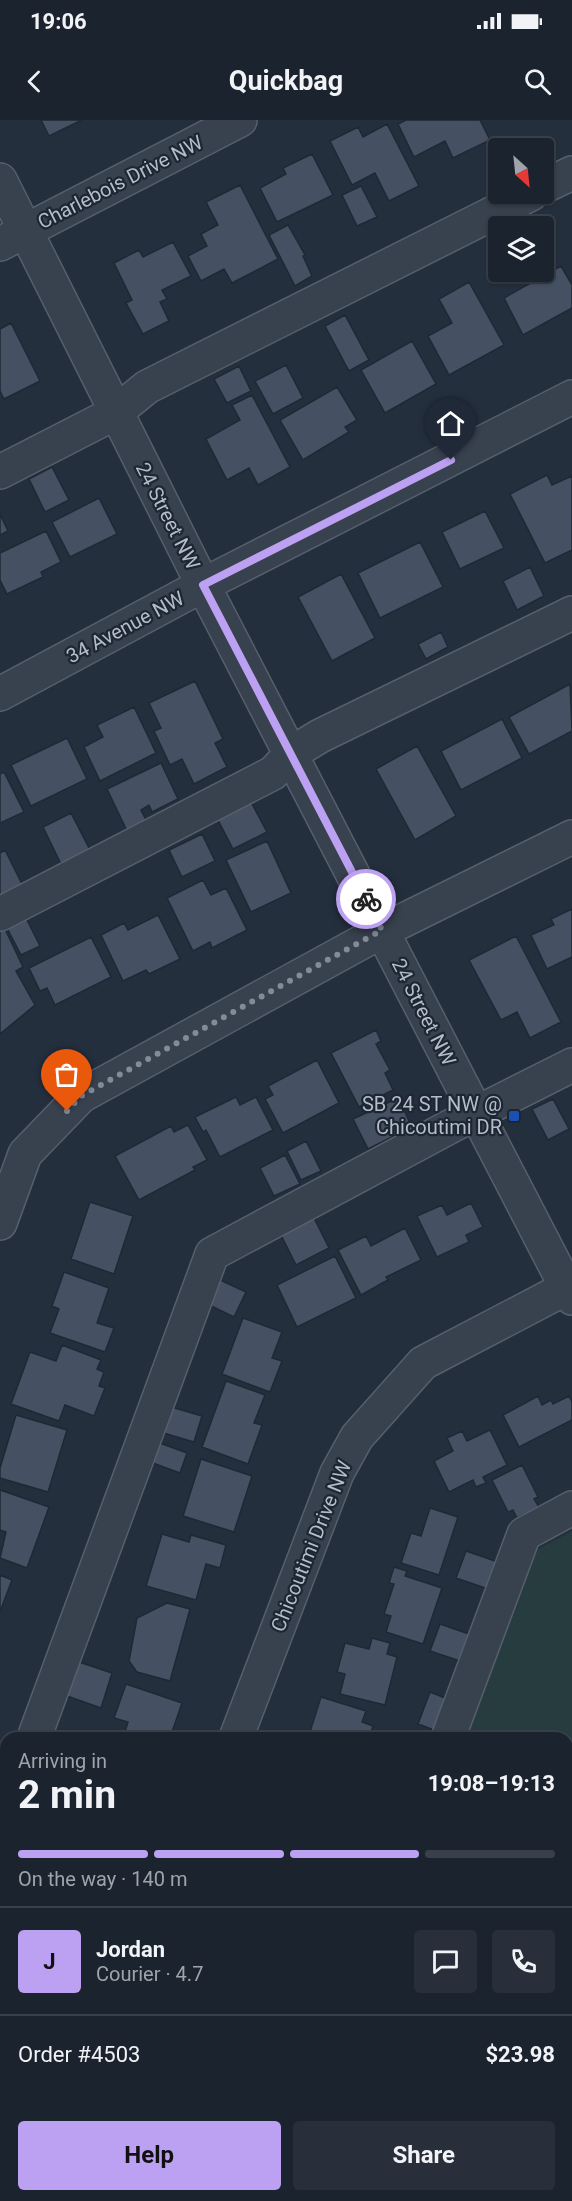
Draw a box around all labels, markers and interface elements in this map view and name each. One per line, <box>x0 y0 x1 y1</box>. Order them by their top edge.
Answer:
text: 19:06 <box>30 9 87 34</box>
icon: back <box>18 65 51 98</box>
text: Quickbag <box>229 65 343 97</box>
icon: search <box>521 65 554 98</box>
street label: Charlebois Drive NW <box>34 130 207 234</box>
north arrow <box>488 138 554 204</box>
map controls <box>488 138 554 282</box>
button: layers <box>488 216 554 282</box>
pin <box>425 398 476 460</box>
icon: home <box>434 407 467 440</box>
street label: 24 Street NW <box>131 458 205 574</box>
street label: 34 Avenue NW <box>62 586 188 668</box>
courier <box>336 869 396 929</box>
icon: bike <box>350 883 383 916</box>
street label: 24 Street NW <box>387 954 461 1070</box>
pin <box>41 1049 92 1111</box>
icon: bag <box>50 1058 83 1091</box>
place label: SB 24 ST NW @ Chicoutimi DR <box>362 1092 502 1139</box>
marker: SB 24 ST NW @ Chicoutimi DR <box>507 1109 521 1123</box>
street label: Chicoutimi Drive NW <box>266 1457 356 1635</box>
text: Arriving in <box>18 1749 107 1773</box>
text: 19:08–19:13 <box>428 1771 555 1796</box>
text: 2 min <box>18 1772 116 1818</box>
text: On the way · 140 m <box>18 1867 187 1891</box>
button: chat <box>414 1930 477 1993</box>
button: phone <box>492 1930 555 1993</box>
text: Jordan <box>96 1937 165 1962</box>
text: J <box>43 1949 56 1974</box>
text: Courier · 4.7 <box>96 1962 203 1986</box>
text: Order #4503 <box>18 2042 140 2067</box>
text: $23.98 <box>486 2042 555 2067</box>
button: Help <box>18 2121 281 2190</box>
button: Share <box>293 2121 555 2190</box>

